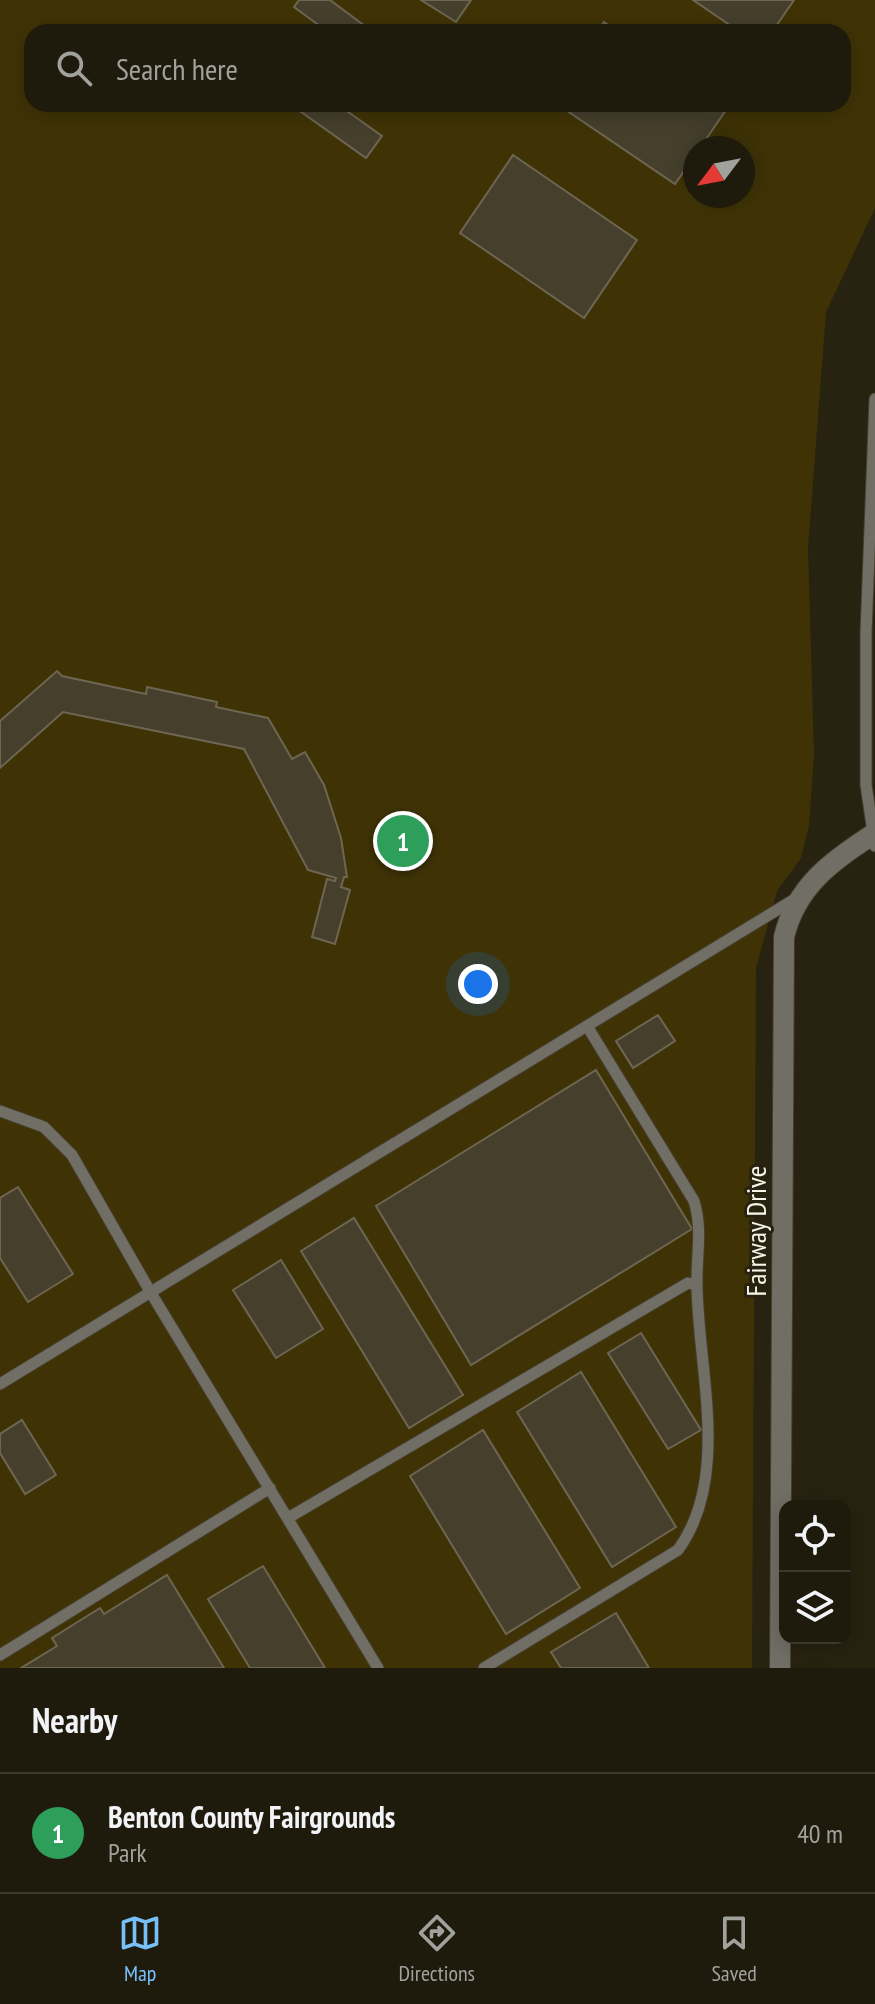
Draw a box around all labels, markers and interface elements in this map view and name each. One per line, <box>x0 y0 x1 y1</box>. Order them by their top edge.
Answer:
search box <box>24 24 851 112</box>
icon: search <box>52 46 96 90</box>
text: Search here <box>116 49 238 88</box>
north arrow <box>683 136 755 208</box>
pin: 1 <box>377 811 429 871</box>
your location <box>458 964 498 1004</box>
street label: Fairway Drive <box>737 1166 774 1296</box>
map controls <box>779 1500 851 1644</box>
button: locate <box>779 1500 851 1572</box>
button: layers <box>779 1572 851 1644</box>
text: Nearby <box>32 1698 117 1742</box>
text: Benton County Fairgrounds <box>108 1797 395 1836</box>
text: 1 <box>52 1817 64 1850</box>
text: 40 m <box>797 1817 843 1850</box>
text: Park <box>108 1836 147 1869</box>
tab: Map <box>118 1911 162 1987</box>
tab: Directions <box>399 1911 475 1987</box>
tab: Saved <box>711 1911 757 1987</box>

